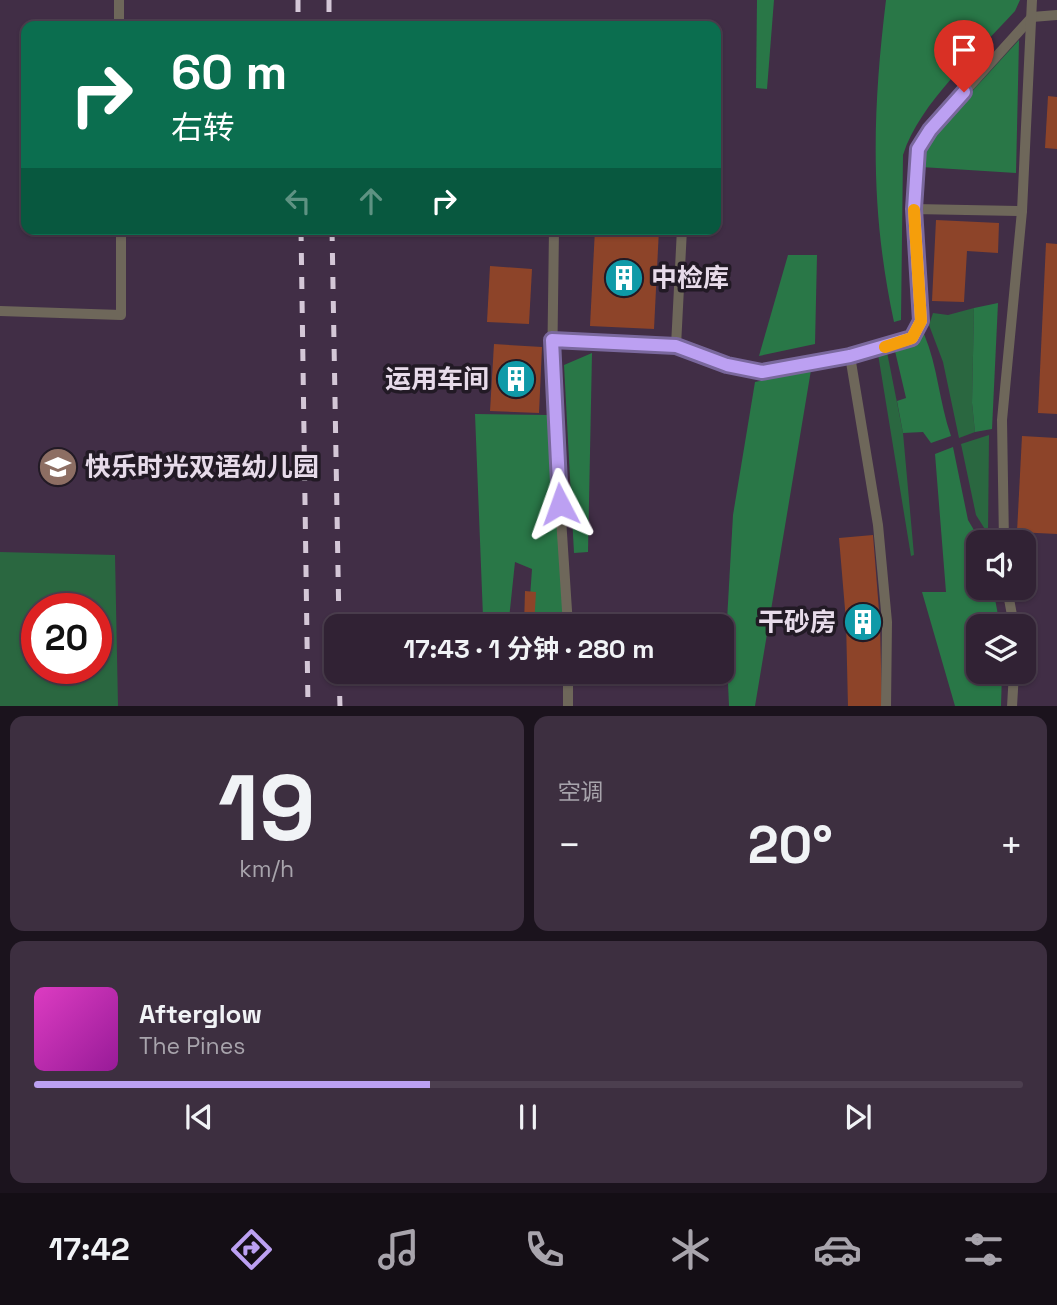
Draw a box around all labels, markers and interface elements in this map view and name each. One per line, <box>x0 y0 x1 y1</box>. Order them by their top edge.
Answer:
pin <box>934 20 994 92</box>
icon: arrive <box>945 31 983 69</box>
text: 60 m <box>171 41 287 103</box>
icon: right <box>56 49 147 140</box>
text: 右转 <box>171 108 235 148</box>
icon: left <box>279 182 317 220</box>
icon: ahead <box>352 182 390 220</box>
icon: right <box>425 182 463 220</box>
building icon: 中检库 <box>603 257 645 299</box>
place label: 中检库 <box>651 261 729 295</box>
building icon: 运用车间 <box>495 358 537 400</box>
place label: 运用车间 <box>385 362 489 396</box>
school or university icon: 快乐时光双语幼儿园 <box>37 446 79 488</box>
place label: 快乐时光双语幼儿园 <box>85 450 319 484</box>
position arrow <box>523 467 597 541</box>
map controls <box>966 530 1036 684</box>
button: sound <box>966 530 1036 600</box>
speed limit sign: 20 <box>21 593 112 684</box>
building icon: 干砂房 <box>842 601 884 643</box>
place label: 干砂房 <box>758 605 836 639</box>
button: layers <box>966 614 1036 684</box>
text: 17:43 · 1 分钟 · 280 m <box>403 632 655 666</box>
text: 19 <box>218 750 315 867</box>
text: 空调 <box>558 777 604 807</box>
text: 20° <box>748 812 833 878</box>
text: − <box>558 821 581 869</box>
text: + <box>999 821 1023 869</box>
text: km/h <box>239 854 294 884</box>
text: Afterglow <box>139 997 262 1031</box>
text: The Pines <box>139 1031 245 1061</box>
icon: previous <box>180 1098 218 1136</box>
icon: pause <box>509 1098 547 1136</box>
icon: next <box>839 1098 877 1136</box>
icon: directions <box>227 1225 276 1274</box>
icon: music <box>374 1225 423 1274</box>
icon: phone <box>520 1225 569 1274</box>
icon: climate <box>666 1225 715 1274</box>
icon: car <box>813 1225 862 1274</box>
icon: filters <box>959 1225 1008 1274</box>
text: 17:42 <box>49 1229 130 1269</box>

